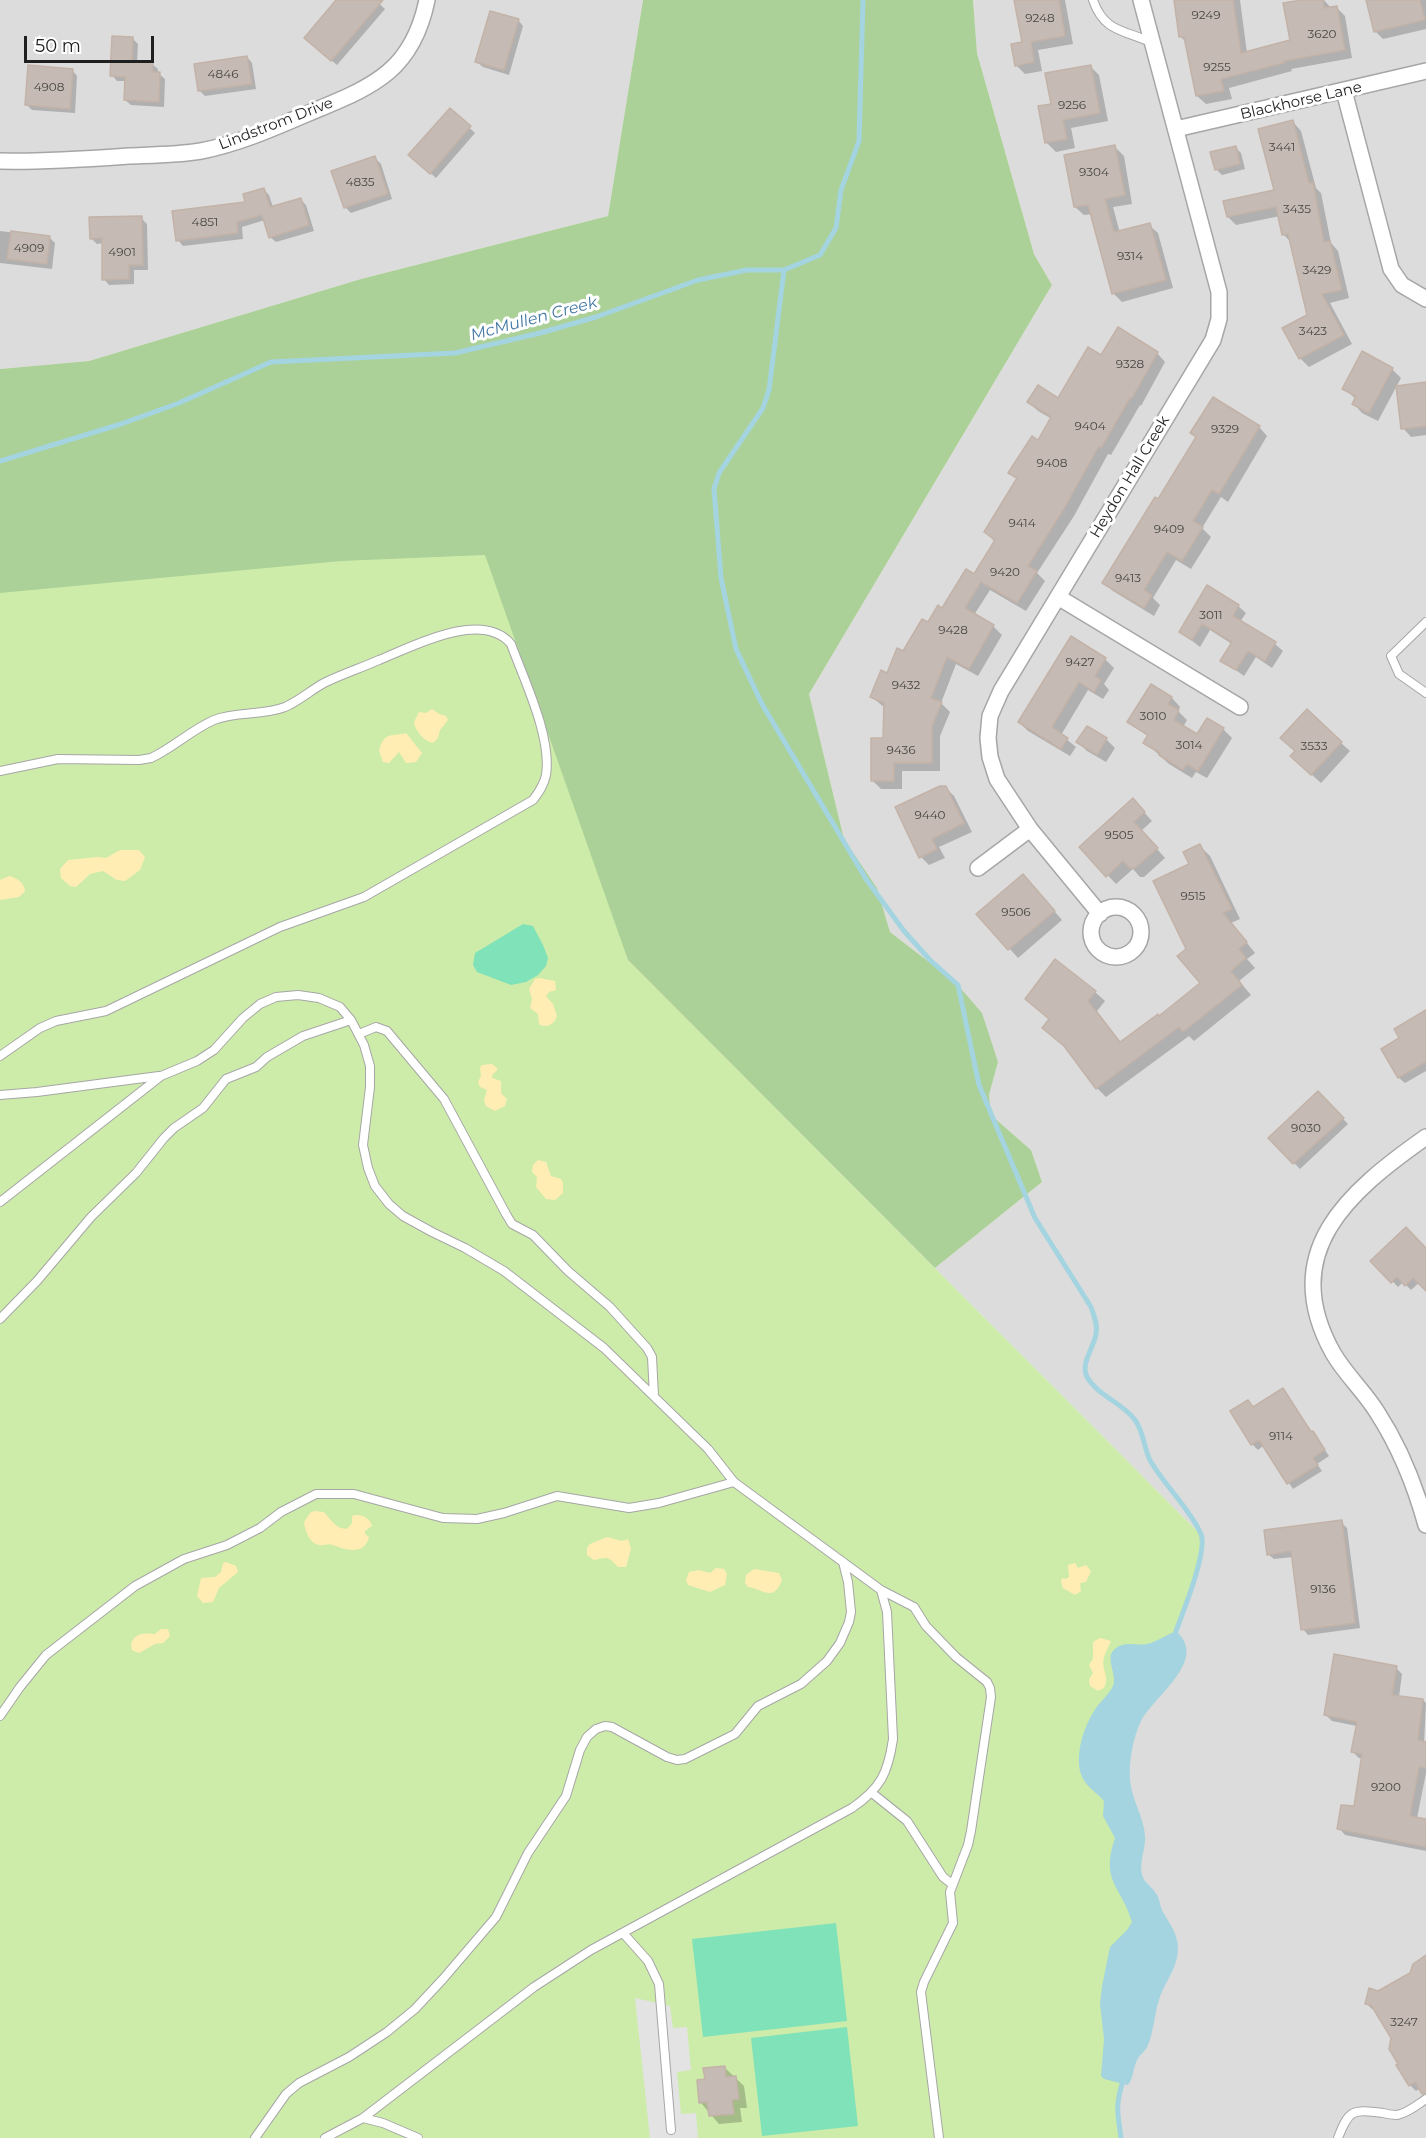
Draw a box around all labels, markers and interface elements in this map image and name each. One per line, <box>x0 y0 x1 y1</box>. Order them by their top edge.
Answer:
house number: 9249 <box>1192 8 1220 22</box>
house number: 9248 <box>1025 11 1055 25</box>
scale bar <box>27 24 158 62</box>
house number: 3620 <box>1308 27 1336 41</box>
text: 50 m <box>35 35 81 57</box>
house number: 9255 <box>1203 60 1231 74</box>
house number: 4846 <box>208 67 238 81</box>
street label: Blackhorse Lane <box>1238 78 1364 124</box>
house number: 4908 <box>34 80 64 94</box>
street label: Lindstrom Drive <box>216 94 336 154</box>
house number: 9256 <box>1058 98 1086 112</box>
house number: 3441 <box>1269 140 1295 154</box>
house number: 9304 <box>1079 165 1109 179</box>
house number: 4835 <box>345 175 375 189</box>
house number: 3435 <box>1283 202 1311 216</box>
house number: 4851 <box>192 215 218 229</box>
house number: 4909 <box>14 241 44 255</box>
house number: 4901 <box>108 245 136 259</box>
house number: 9314 <box>1117 249 1143 263</box>
house number: 3429 <box>1303 263 1331 277</box>
water label: McMullen Creek <box>469 293 599 345</box>
house number: 3423 <box>1299 324 1327 338</box>
house number: 9328 <box>1116 357 1144 371</box>
street label: Heydon Hall Creek <box>1086 413 1174 541</box>
house number: 9404 <box>1074 419 1106 433</box>
house number: 9329 <box>1211 422 1239 436</box>
house number: 9408 <box>1037 456 1067 470</box>
house number: 9414 <box>1008 516 1036 530</box>
house number: 9409 <box>1154 522 1184 536</box>
house number: 9420 <box>990 565 1020 579</box>
house number: 9413 <box>1115 571 1141 585</box>
house number: 3011 <box>1199 608 1223 622</box>
house number: 9428 <box>938 623 968 637</box>
house number: 9427 <box>1065 655 1095 669</box>
house number: 9432 <box>892 678 920 692</box>
house number: 3010 <box>1140 709 1166 723</box>
house number: 3014 <box>1176 738 1202 752</box>
house number: 3533 <box>1301 739 1327 753</box>
house number: 9436 <box>886 743 916 757</box>
house number: 9440 <box>914 808 946 822</box>
house number: 9505 <box>1105 828 1133 842</box>
house number: 9515 <box>1180 889 1206 903</box>
house number: 9506 <box>1001 905 1031 919</box>
house number: 9030 <box>1291 1121 1321 1135</box>
house number: 9114 <box>1269 1429 1293 1443</box>
house number: 9136 <box>1310 1582 1336 1596</box>
house number: 9200 <box>1371 1780 1401 1794</box>
house number: 3247 <box>1390 2015 1418 2029</box>

